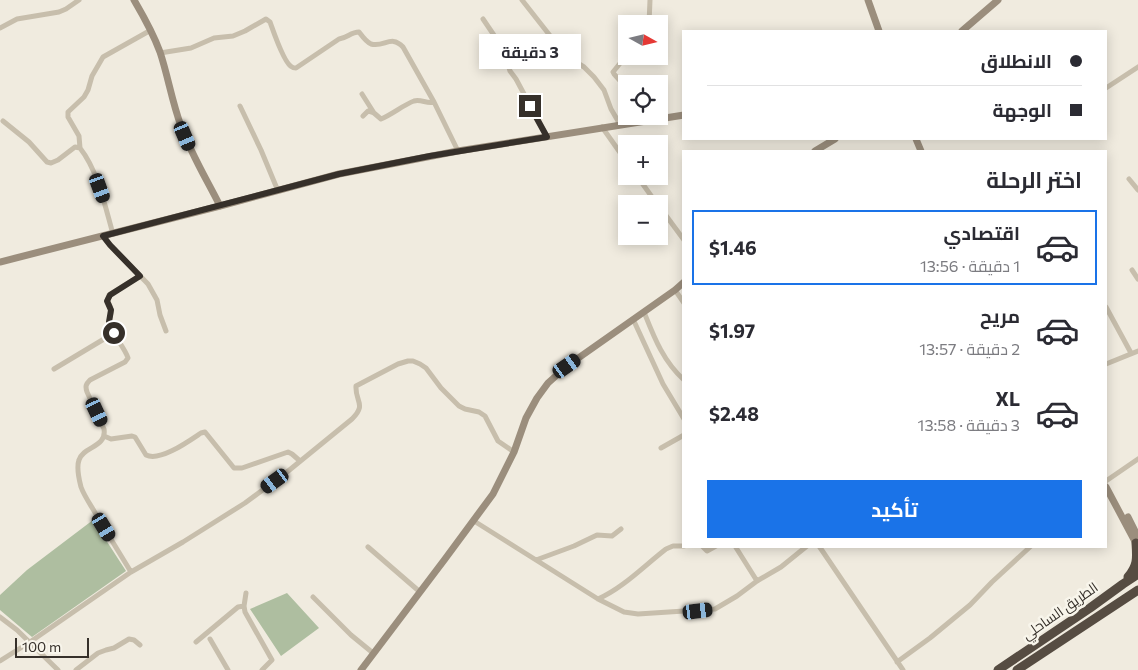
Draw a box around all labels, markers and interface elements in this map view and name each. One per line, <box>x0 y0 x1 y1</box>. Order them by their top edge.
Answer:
north arrow <box>618 15 668 65</box>
map controls <box>618 15 668 245</box>
callout: 3 دقيقة <box>479 34 581 68</box>
text: 3 دقيقة <box>501 42 559 61</box>
text: الانطلاق <box>981 49 1052 72</box>
button: locate <box>618 75 668 125</box>
route end <box>519 95 541 117</box>
text: الوجهة <box>992 98 1052 121</box>
car <box>172 119 197 153</box>
button: + <box>618 135 668 185</box>
text: اختر الرحلة <box>986 166 1082 193</box>
car <box>87 171 112 205</box>
button: − <box>618 195 668 245</box>
text: اقتصادي <box>944 221 1020 244</box>
icon: car <box>1035 225 1080 270</box>
text: $1.46 <box>709 236 757 259</box>
text: 1 دقيقة · 13:56 <box>920 256 1020 275</box>
text: مريح <box>980 304 1020 327</box>
icon: car <box>1035 308 1080 353</box>
text: $1.97 <box>709 319 755 342</box>
route start <box>103 322 125 344</box>
text: 2 دقيقة · 13:57 <box>919 339 1020 358</box>
car <box>550 351 583 381</box>
text: XL <box>995 387 1020 410</box>
icon: car <box>1035 391 1080 436</box>
car <box>83 395 110 429</box>
text: $2.48 <box>709 402 759 425</box>
text: 3 دقيقة · 13:58 <box>918 415 1020 434</box>
car <box>258 466 291 496</box>
button: تأكيد <box>707 480 1082 538</box>
car <box>89 510 118 544</box>
street label: الطريق الساحلي <box>1019 578 1103 646</box>
car <box>682 602 713 620</box>
scale bar <box>15 635 89 658</box>
text: 100 m <box>22 638 61 655</box>

